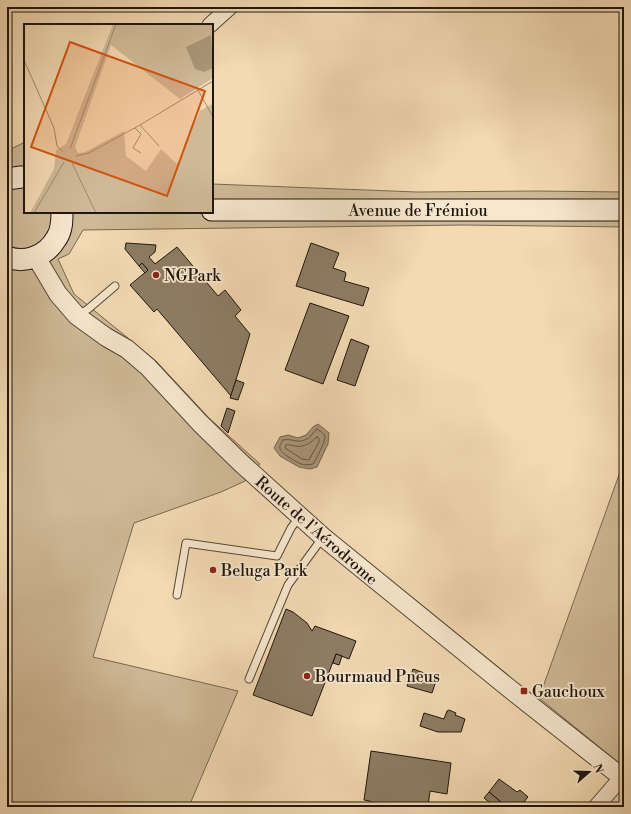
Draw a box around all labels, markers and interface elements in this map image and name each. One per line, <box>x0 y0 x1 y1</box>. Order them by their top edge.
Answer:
inset map <box>24 24 213 213</box>
street label: Avenue de Frémiou <box>347 201 488 221</box>
place label: NGPark <box>164 266 222 286</box>
marker: NGPark <box>151 270 161 280</box>
street label: Route de l'Aérodrome <box>251 472 382 589</box>
place label: Beluga Park <box>220 561 309 581</box>
marker: Beluga Park <box>208 565 218 575</box>
place label: Bourmaud Pneus <box>314 667 440 687</box>
marker: Bourmaud Pneus <box>302 671 312 681</box>
place label: Gauchoux <box>532 682 606 702</box>
marker: Gauchoux <box>519 686 529 696</box>
north arrow <box>569 752 609 792</box>
text: N <box>589 762 606 776</box>

